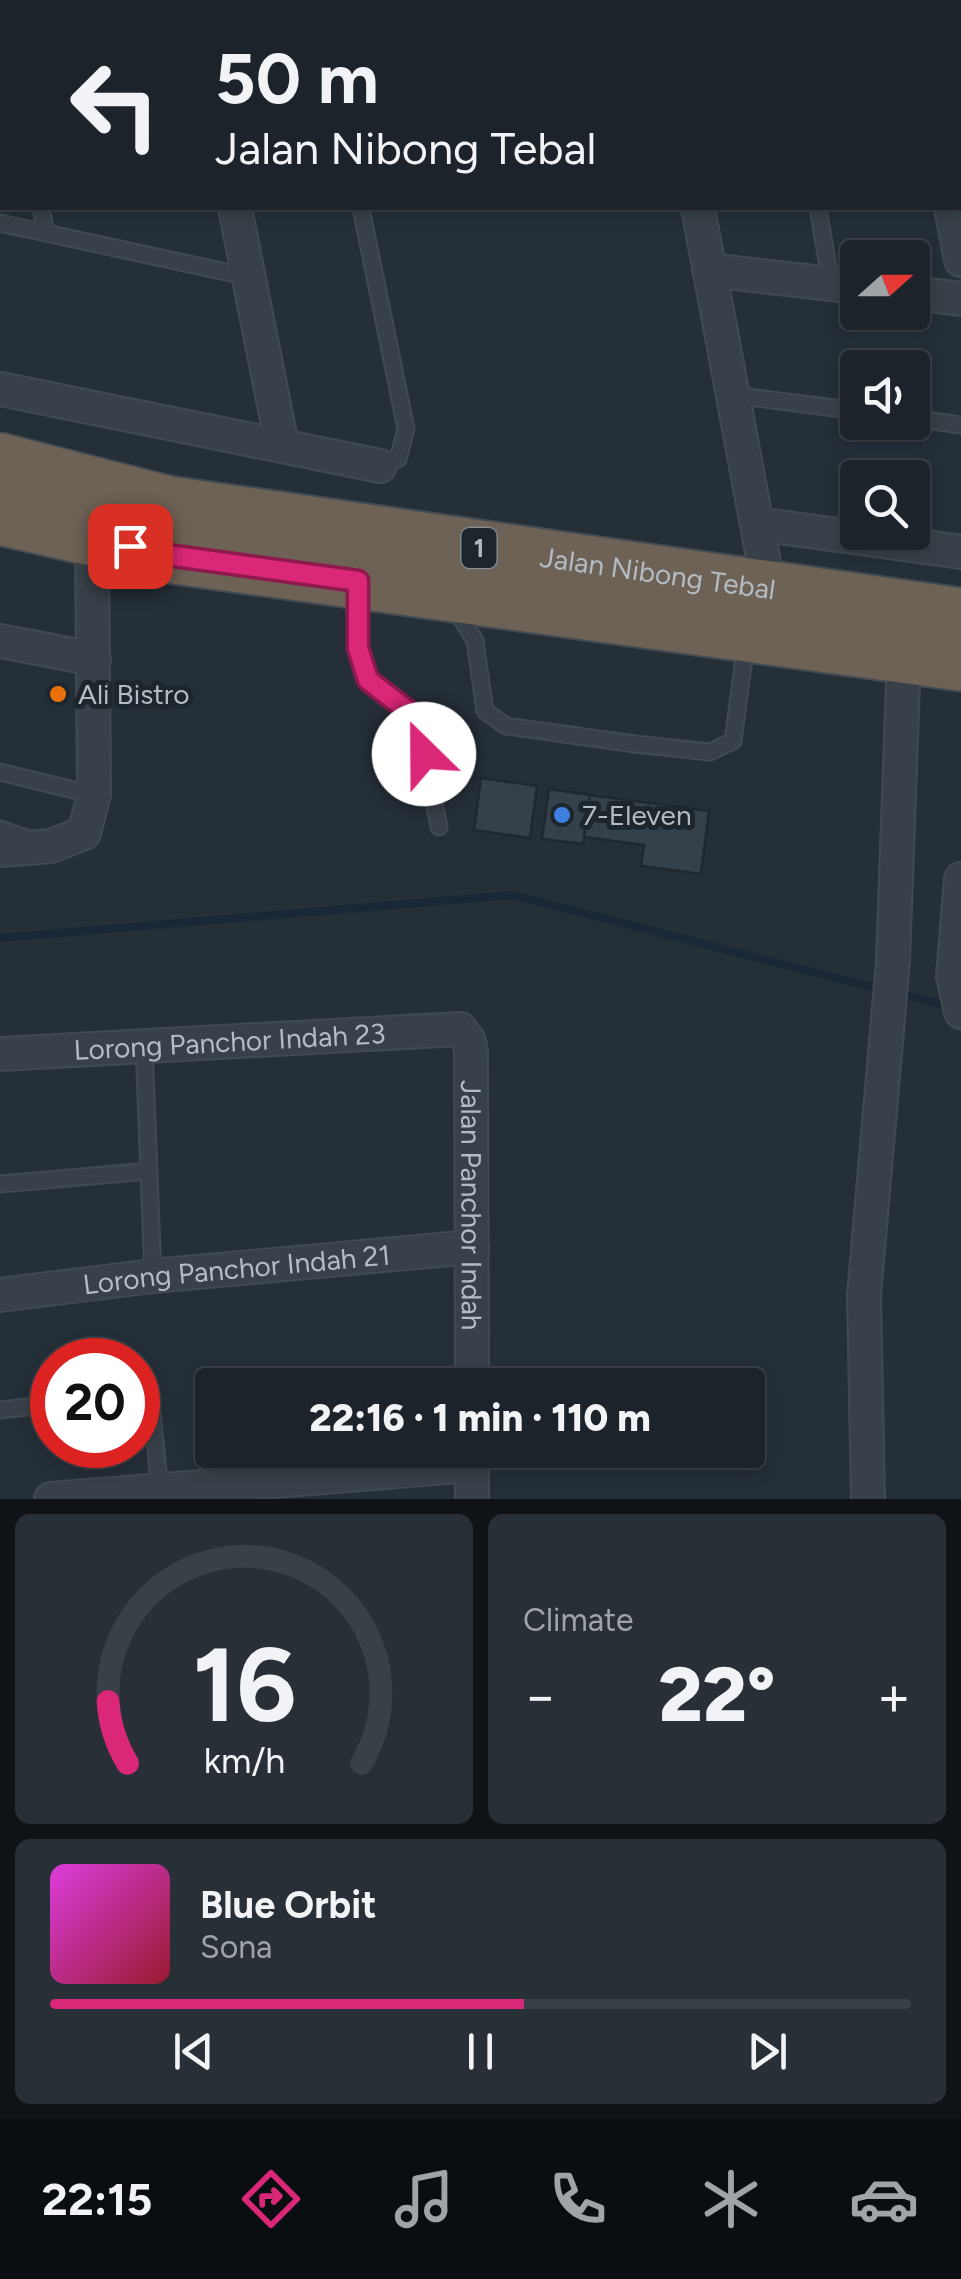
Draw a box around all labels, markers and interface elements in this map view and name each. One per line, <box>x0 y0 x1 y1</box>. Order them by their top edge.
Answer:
text: 50 m <box>215 36 379 121</box>
icon: left <box>50 40 180 170</box>
text: Jalan Nibong Tebal <box>215 121 596 175</box>
north arrow <box>840 240 930 330</box>
map controls <box>840 240 930 550</box>
button: sound <box>840 350 930 440</box>
button: search <box>840 460 930 550</box>
pin <box>88 504 173 589</box>
icon: arrive <box>103 519 158 574</box>
road number: 1 <box>462 528 496 568</box>
street label: Jalan Nibong Tebal <box>538 540 778 607</box>
place label: Ali Bistro <box>78 677 189 711</box>
marker: Ali Bistro <box>47 683 69 705</box>
position arrow <box>372 702 476 806</box>
place label: 7-Eleven <box>582 798 692 832</box>
marker: 7-Eleven <box>551 804 573 826</box>
street label: Lorong Panchor Indah 23 <box>73 1016 386 1067</box>
street label: Jalan Panchor Indah <box>454 1080 489 1330</box>
street label: Lorong Panchor Indah 21 <box>81 1238 392 1302</box>
speed limit sign: 20 <box>30 1338 160 1468</box>
text: 22:16 · 1 min · 110 m <box>309 1395 651 1441</box>
text: Climate <box>523 1601 634 1639</box>
text: 16 <box>192 1622 296 1747</box>
text: 22° <box>659 1650 775 1740</box>
text: − <box>523 1663 557 1729</box>
text: + <box>877 1663 911 1729</box>
text: km/h <box>203 1739 285 1782</box>
text: Blue Orbit <box>200 1882 376 1928</box>
text: Sona <box>200 1928 272 1966</box>
icon: previous <box>166 2024 221 2079</box>
icon: pause <box>453 2024 508 2079</box>
icon: next <box>740 2024 795 2079</box>
icon: directions <box>236 2164 306 2234</box>
icon: music <box>389 2164 459 2234</box>
icon: phone <box>543 2164 613 2234</box>
icon: climate <box>696 2164 766 2234</box>
icon: car <box>849 2164 919 2234</box>
text: 22:15 <box>42 2172 152 2226</box>

